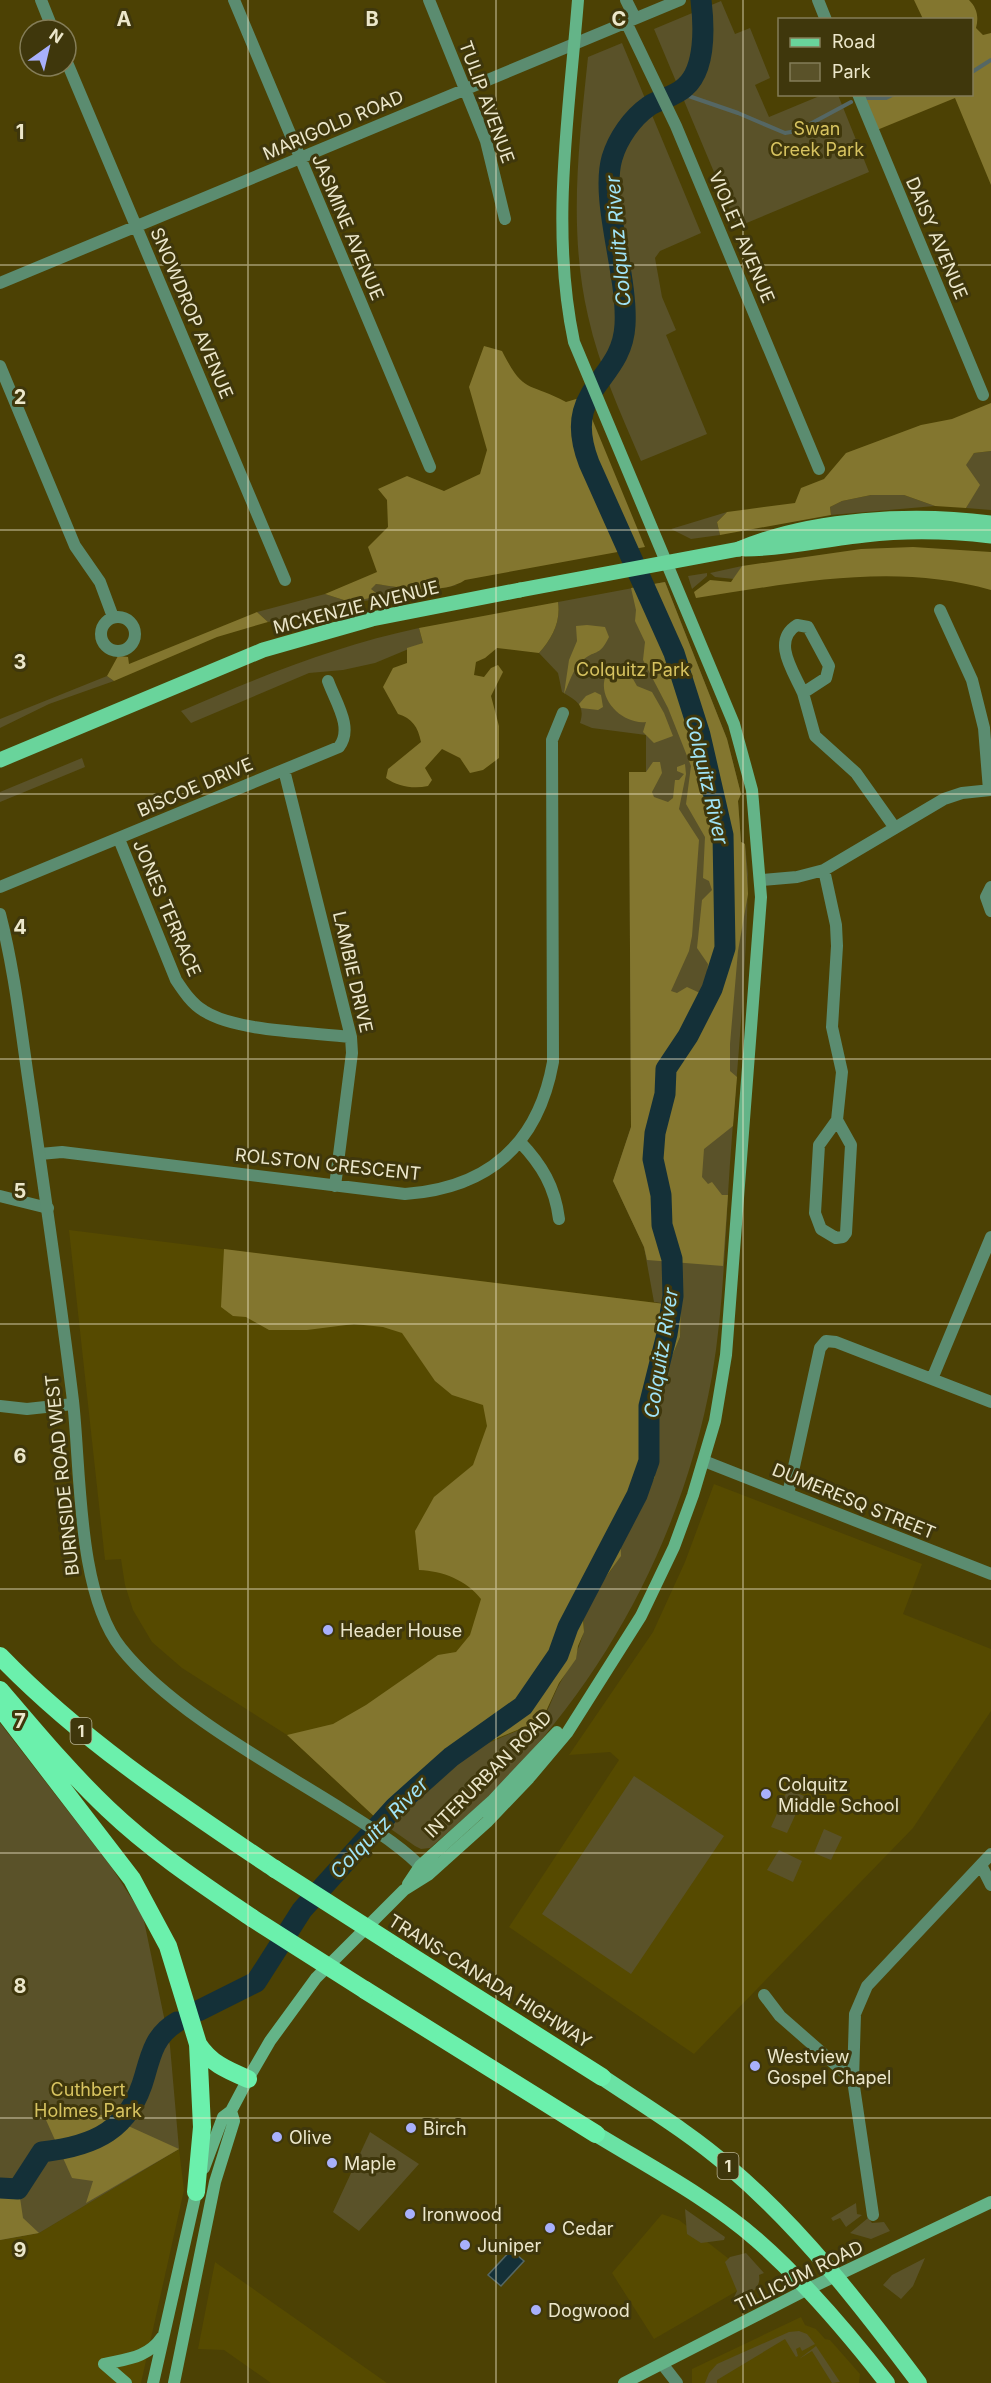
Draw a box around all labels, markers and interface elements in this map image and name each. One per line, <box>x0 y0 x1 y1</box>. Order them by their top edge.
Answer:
text: A <box>117 7 132 31</box>
text: B <box>365 7 379 31</box>
text: C <box>612 7 626 31</box>
north arrow <box>18 18 78 78</box>
legend <box>778 18 973 96</box>
text: N <box>46 24 67 47</box>
text: Road <box>832 31 875 52</box>
street label: TULIP AVENUE <box>455 38 519 166</box>
text: Park <box>832 61 871 82</box>
street label: MARIGOLD ROAD <box>260 86 406 164</box>
park label: Swan Creek Park <box>770 118 864 160</box>
text: 1 <box>16 120 24 144</box>
street label: JASMINE AVENUE <box>308 151 388 303</box>
street label: VIOLET AVENUE <box>705 168 779 306</box>
water label: Colquitz River <box>600 174 636 307</box>
street label: DAISY AVENUE <box>902 174 972 302</box>
street label: SNOWDROP AVENUE <box>146 224 238 402</box>
text: 2 <box>14 385 26 409</box>
street label: MCKENZIE AVENUE <box>271 576 441 638</box>
text: 3 <box>14 650 26 674</box>
park label: Colquitz Park <box>576 659 690 680</box>
water label: Colquitz River <box>681 713 734 847</box>
street label: BISCOE DRIVE <box>134 753 256 821</box>
street label: JONES TERRACE <box>129 837 205 979</box>
street label: LAMBIE DRIVE <box>329 909 377 1035</box>
text: 4 <box>13 915 27 939</box>
street label: ROLSTON CRESCENT <box>234 1144 422 1184</box>
text: 5 <box>14 1179 26 1203</box>
water label: Colquitz River <box>639 1286 683 1420</box>
street label: BURNSIDE ROAD WEST <box>41 1373 83 1577</box>
text: 6 <box>14 1444 27 1468</box>
street label: DUMERESQ STREET <box>769 1459 939 1543</box>
place label: Header House <box>340 1620 462 1641</box>
marker: Header House <box>321 1623 335 1637</box>
street label: INTERURBAN ROAD <box>420 1706 556 1842</box>
text: 7 <box>14 1709 26 1733</box>
road number: 1 <box>70 1718 92 1744</box>
water label: Colquitz River <box>325 1772 434 1884</box>
place label: Colquitz Middle School <box>778 1774 899 1816</box>
marker: Colquitz Middle School <box>759 1787 773 1801</box>
street label: TRANS-CANADA HIGHWAY <box>385 1910 595 2052</box>
text: 8 <box>13 1974 27 1998</box>
place label: Westview Gospel Chapel <box>767 2046 891 2088</box>
marker: Westview Gospel Chapel <box>748 2059 762 2073</box>
park label: Cuthbert Holmes Park <box>34 2079 142 2121</box>
place label: Birch <box>423 2118 467 2139</box>
marker: Birch <box>404 2121 418 2135</box>
place label: Olive <box>289 2127 332 2148</box>
marker: Olive <box>270 2130 284 2144</box>
place label: Maple <box>344 2153 396 2174</box>
road number: 1 <box>718 2153 738 2179</box>
marker: Maple <box>325 2156 339 2170</box>
place label: Ironwood <box>422 2204 502 2225</box>
marker: Ironwood <box>403 2207 417 2221</box>
place label: Cedar <box>562 2218 614 2239</box>
marker: Cedar <box>543 2221 557 2235</box>
place label: Juniper <box>477 2235 541 2256</box>
street label: TILLICUM ROAD <box>732 2236 866 2316</box>
text: 9 <box>14 2238 27 2262</box>
marker: Juniper <box>458 2238 472 2252</box>
place label: Dogwood <box>548 2300 630 2321</box>
marker: Dogwood <box>529 2303 543 2317</box>

